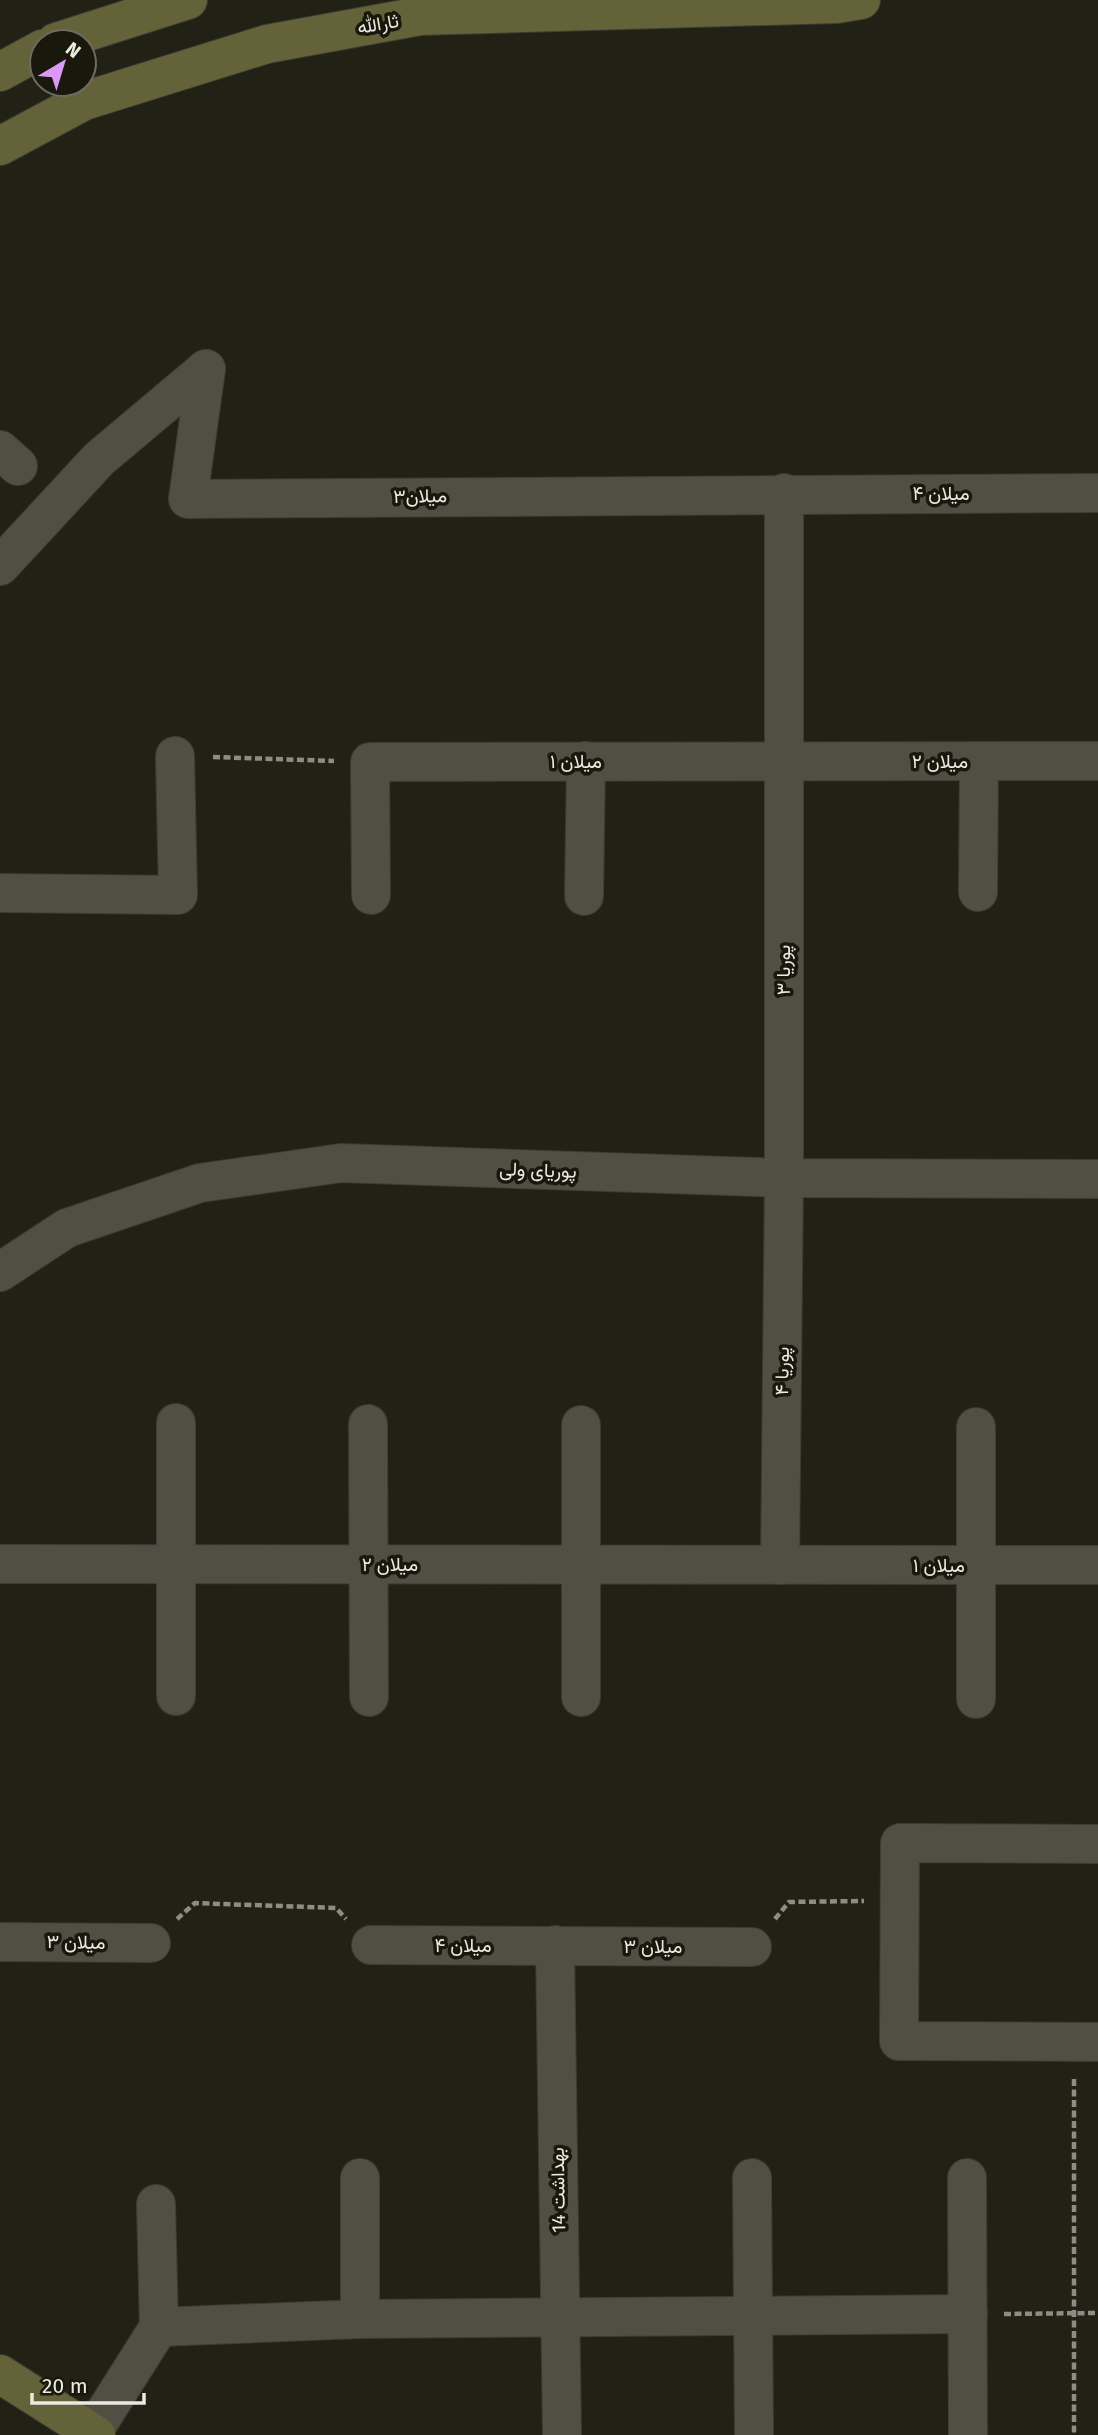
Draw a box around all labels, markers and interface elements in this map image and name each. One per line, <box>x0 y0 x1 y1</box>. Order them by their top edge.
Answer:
street label: ثارالله <box>355 9 401 39</box>
north arrow <box>28 28 98 98</box>
text: N <box>61 37 85 63</box>
street label: میلان ۴ <box>912 482 970 505</box>
street label: میلان۳ <box>393 484 447 508</box>
street label: میلان ۱ <box>550 750 602 773</box>
street label: میلان ۲ <box>912 750 968 773</box>
street label: پوریا ۳ <box>772 945 797 995</box>
street label: پوریای ولی <box>499 1157 577 1185</box>
street label: پوریا ۴ <box>770 1346 796 1396</box>
street label: میلان ۲ <box>362 1553 418 1576</box>
street label: میلان ۱ <box>913 1554 965 1577</box>
street label: میلان ۳ <box>46 1930 106 1954</box>
street label: میلان ۴ <box>434 1934 492 1957</box>
street label: میلان ۳ <box>624 1935 682 1958</box>
street label: بهداشت 14 <box>546 2147 570 2233</box>
scale bar <box>32 2362 144 2406</box>
text: 20 m <box>42 2373 88 2399</box>

